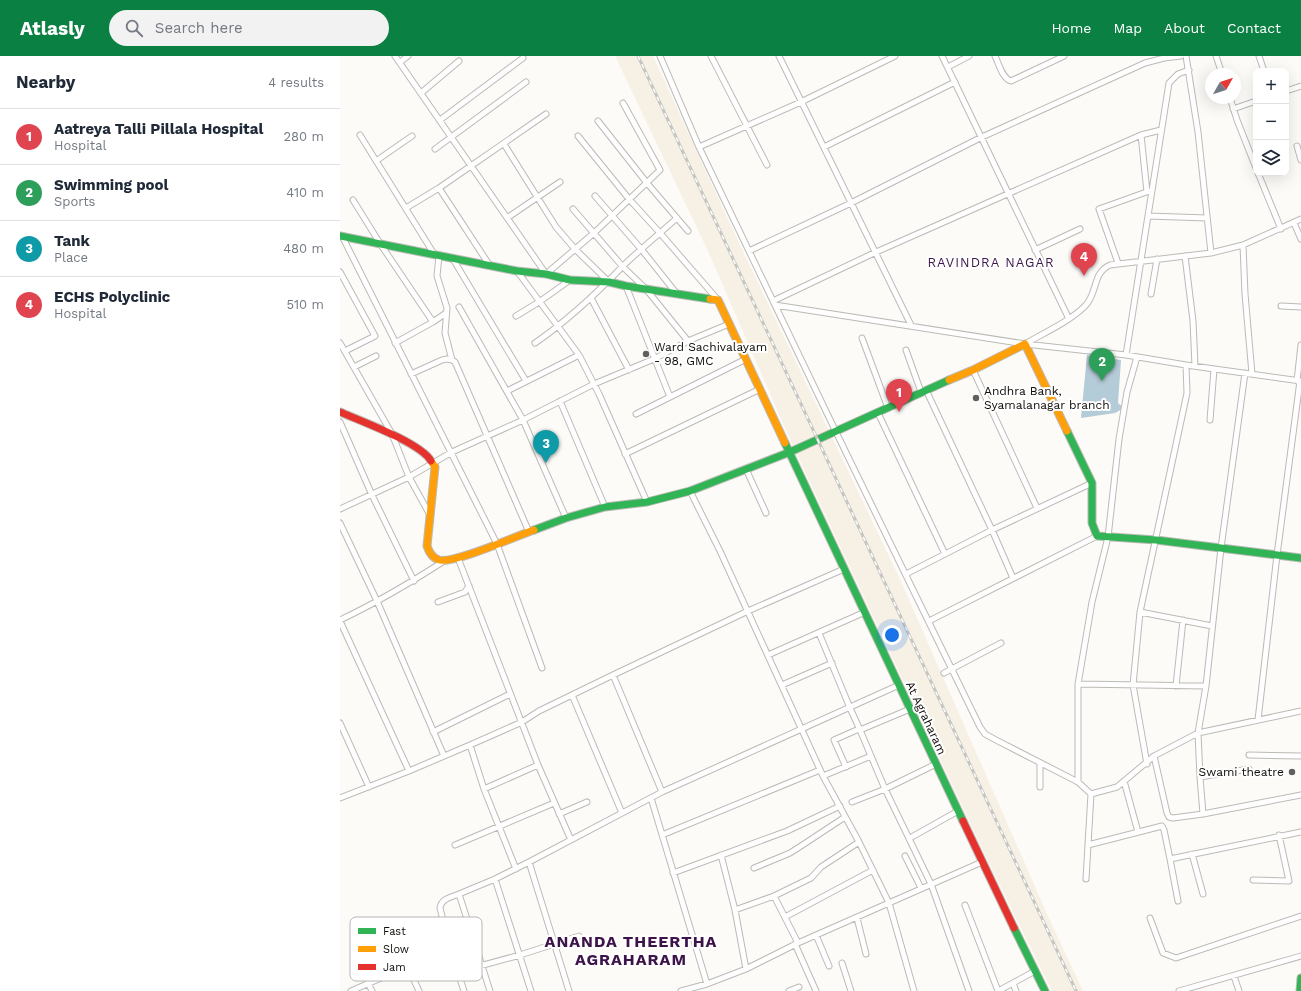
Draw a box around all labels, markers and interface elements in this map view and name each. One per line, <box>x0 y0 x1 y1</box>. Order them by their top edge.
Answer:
search box <box>109 10 389 46</box>
text: Atlasly <box>20 17 85 40</box>
icon: search <box>123 17 145 39</box>
text: Search here <box>155 19 243 37</box>
text: Home <box>1051 20 1091 36</box>
text: Map <box>1113 20 1142 36</box>
text: About <box>1164 20 1205 36</box>
text: Contact <box>1227 20 1281 36</box>
north arrow <box>1205 68 1241 104</box>
map controls <box>1253 68 1289 176</box>
button: + <box>1253 68 1289 104</box>
text: Nearby <box>16 72 75 92</box>
text: 4 results <box>268 75 324 90</box>
button: − <box>1253 104 1289 140</box>
text: Aatreya Talli Pillala Hospital <box>54 120 263 138</box>
text: 1 <box>26 129 32 144</box>
text: 280 m <box>284 129 324 144</box>
text: Hospital <box>54 138 106 153</box>
button: layers <box>1253 140 1289 176</box>
text: Swimming pool <box>54 176 168 194</box>
text: 2 <box>25 185 33 200</box>
text: 410 m <box>286 185 324 200</box>
text: Sports <box>54 194 95 209</box>
text: Tank <box>54 232 90 250</box>
text: 3 <box>25 241 33 256</box>
text: 480 m <box>283 241 324 256</box>
pin: 4 <box>1071 243 1097 276</box>
text: Place <box>54 250 88 265</box>
district label: RAVINDRA NAGAR <box>927 255 1055 270</box>
text: ECHS Polyclinic <box>54 288 170 306</box>
text: 4 <box>25 297 33 312</box>
text: 510 m <box>286 297 324 312</box>
text: Hospital <box>54 306 106 321</box>
place label: Ward Sachivalayam - 98, GMC <box>654 340 767 368</box>
pin: 2 <box>1089 348 1115 381</box>
marker: Ward Sachivalayam - 98, GMC <box>641 349 651 359</box>
pin: 1 <box>886 379 912 412</box>
place label: Andhra Bank, Syamalanagar branch <box>984 384 1110 412</box>
marker: Andhra Bank, Syamalanagar branch <box>971 393 981 403</box>
pin: 3 <box>533 430 559 463</box>
your location <box>882 625 902 645</box>
street label: At Agraharam <box>903 679 949 757</box>
place label: Swami theatre <box>1199 765 1284 779</box>
marker: Swami theatre <box>1287 767 1297 777</box>
legend <box>350 917 482 981</box>
text: Fast <box>383 925 406 938</box>
district label: ANANDA THEERTHA AGRAHARAM <box>545 932 717 969</box>
text: Slow <box>383 943 409 956</box>
text: Jam <box>383 961 406 974</box>

